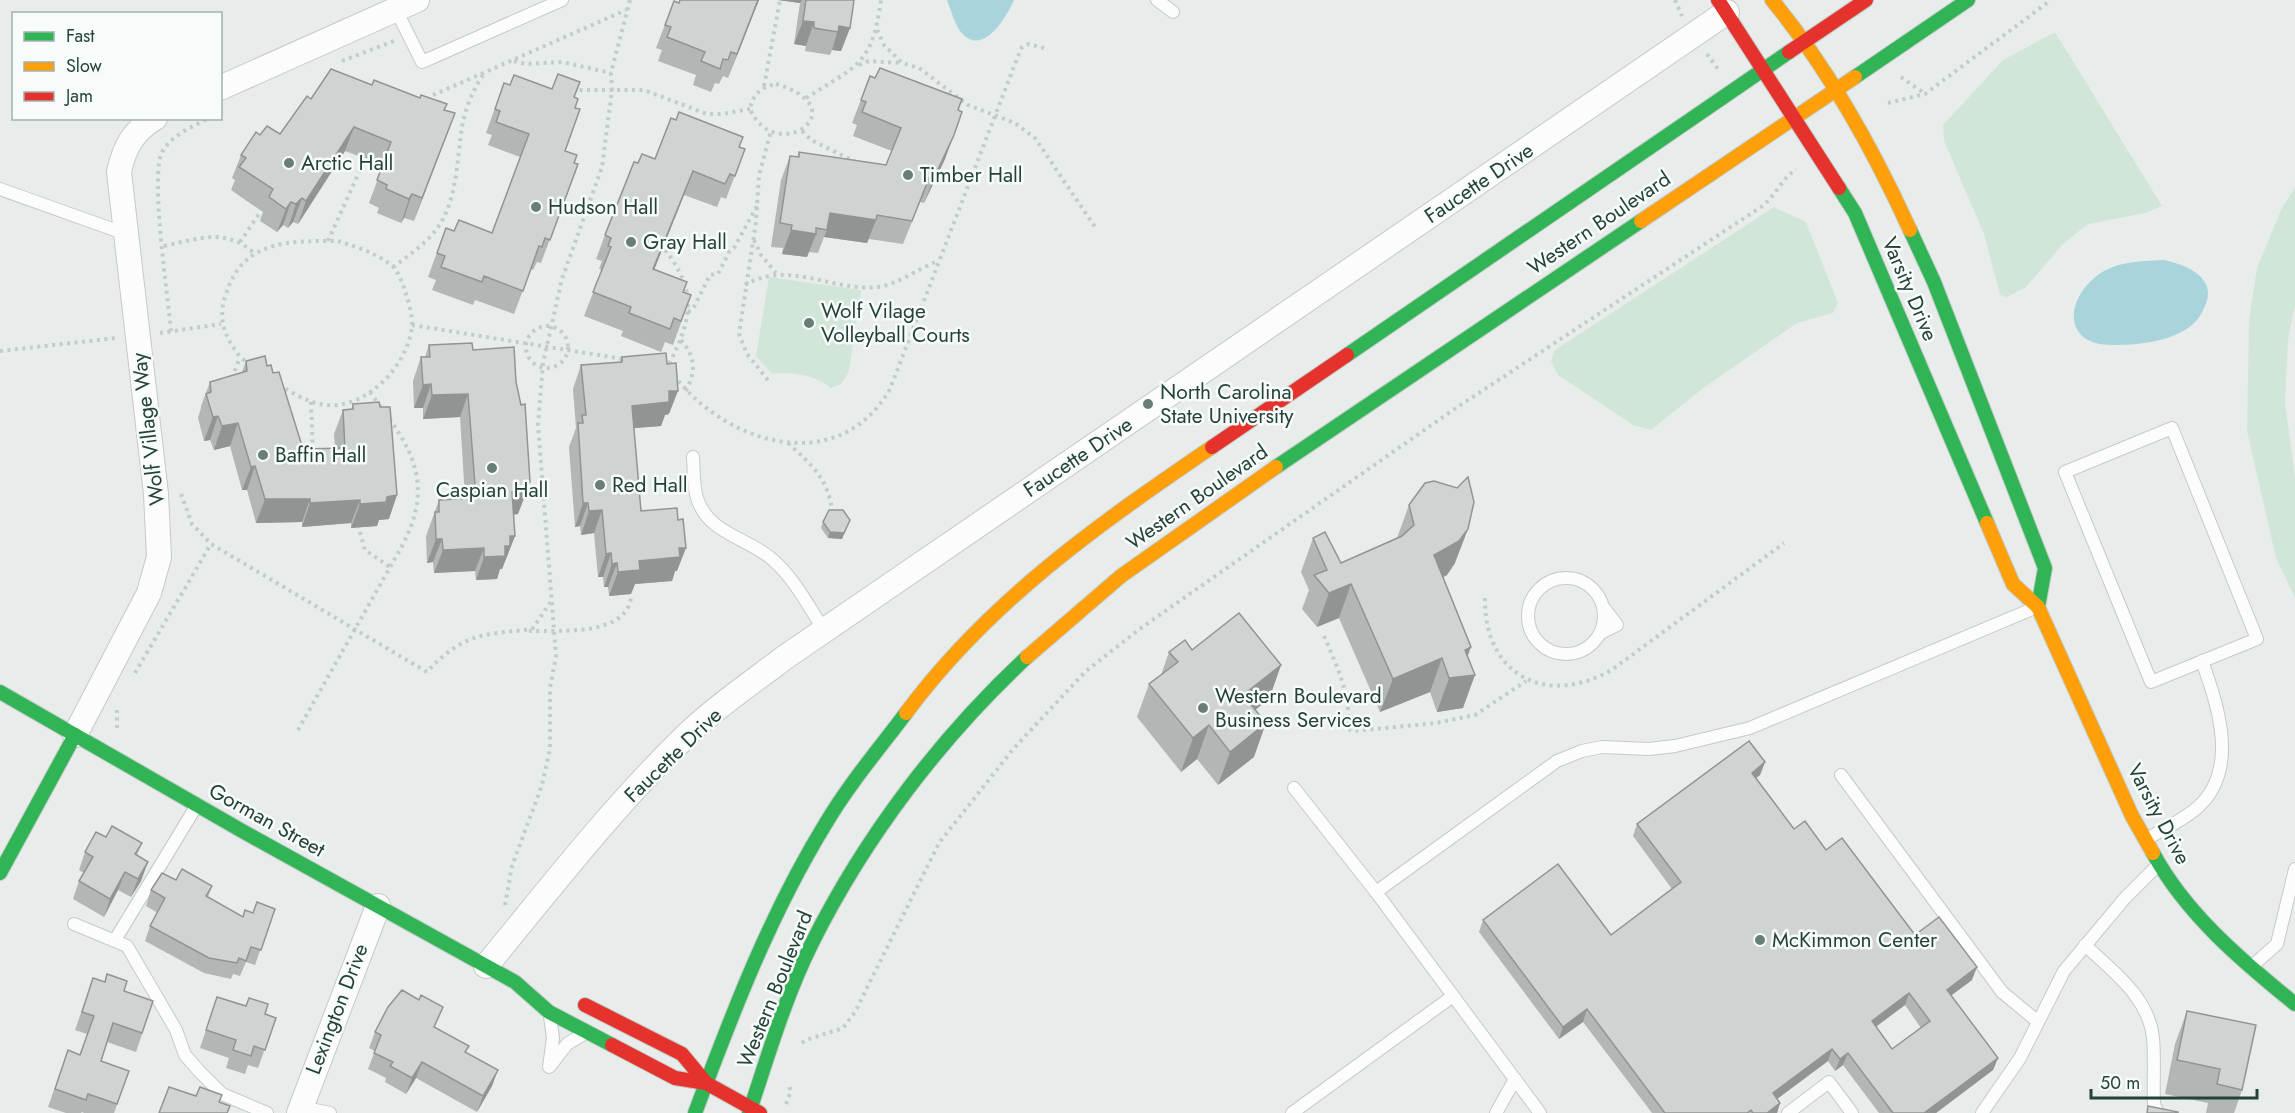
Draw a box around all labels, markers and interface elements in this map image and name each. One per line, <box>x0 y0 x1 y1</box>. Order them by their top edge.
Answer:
legend <box>12 12 222 120</box>
text: Fast <box>66 23 95 49</box>
text: Slow <box>66 53 103 79</box>
text: Jam <box>64 83 93 109</box>
street label: Faucette Drive <box>1418 135 1540 231</box>
place label: Arctic Hall <box>301 148 393 178</box>
marker: Arctic Hall <box>282 156 296 170</box>
place label: Timber Hall <box>920 160 1023 190</box>
street label: Western Boulevard <box>1521 164 1677 282</box>
marker: Timber Hall <box>901 168 915 182</box>
place label: Hudson Hall <box>548 192 658 222</box>
marker: Hudson Hall <box>529 200 543 214</box>
place label: Gray Hall <box>643 227 727 257</box>
street label: Varsity Drive <box>1875 232 1945 346</box>
marker: Gray Hall <box>624 235 638 249</box>
place label: Wolf Vilage Volleyball Courts <box>821 296 970 350</box>
marker: Wolf Vilage Volleyball Courts <box>802 316 816 330</box>
street label: Wolf Village Way <box>124 350 172 507</box>
place label: North Carolina State University <box>1160 377 1294 431</box>
marker: North Carolina State University <box>1141 397 1155 411</box>
street label: Faucette Drive <box>1017 409 1139 505</box>
street label: Western Boulevard <box>1120 437 1274 557</box>
place label: Baffin Hall <box>275 440 366 470</box>
marker: Baffin Hall <box>256 448 270 462</box>
marker: Caspian Hall <box>485 461 499 475</box>
place label: Red Hall <box>612 470 688 500</box>
place label: Caspian Hall <box>436 475 548 505</box>
marker: Red Hall <box>593 478 607 492</box>
place label: Western Boulevard Business Services <box>1215 681 1382 735</box>
street label: Faucette Drive <box>617 700 729 809</box>
marker: Western Boulevard Business Services <box>1196 701 1210 715</box>
street label: Varsity Drive <box>2120 758 2198 870</box>
street label: Gorman Street <box>203 776 331 864</box>
street label: Western Boulevard <box>730 906 820 1072</box>
place label: McKimmon Center <box>1772 925 1938 955</box>
marker: McKimmon Center <box>1753 933 1767 947</box>
street label: Lexington Drive <box>298 939 376 1079</box>
scale bar <box>2091 1062 2258 1100</box>
text: 50 m <box>2100 1070 2140 1096</box>

